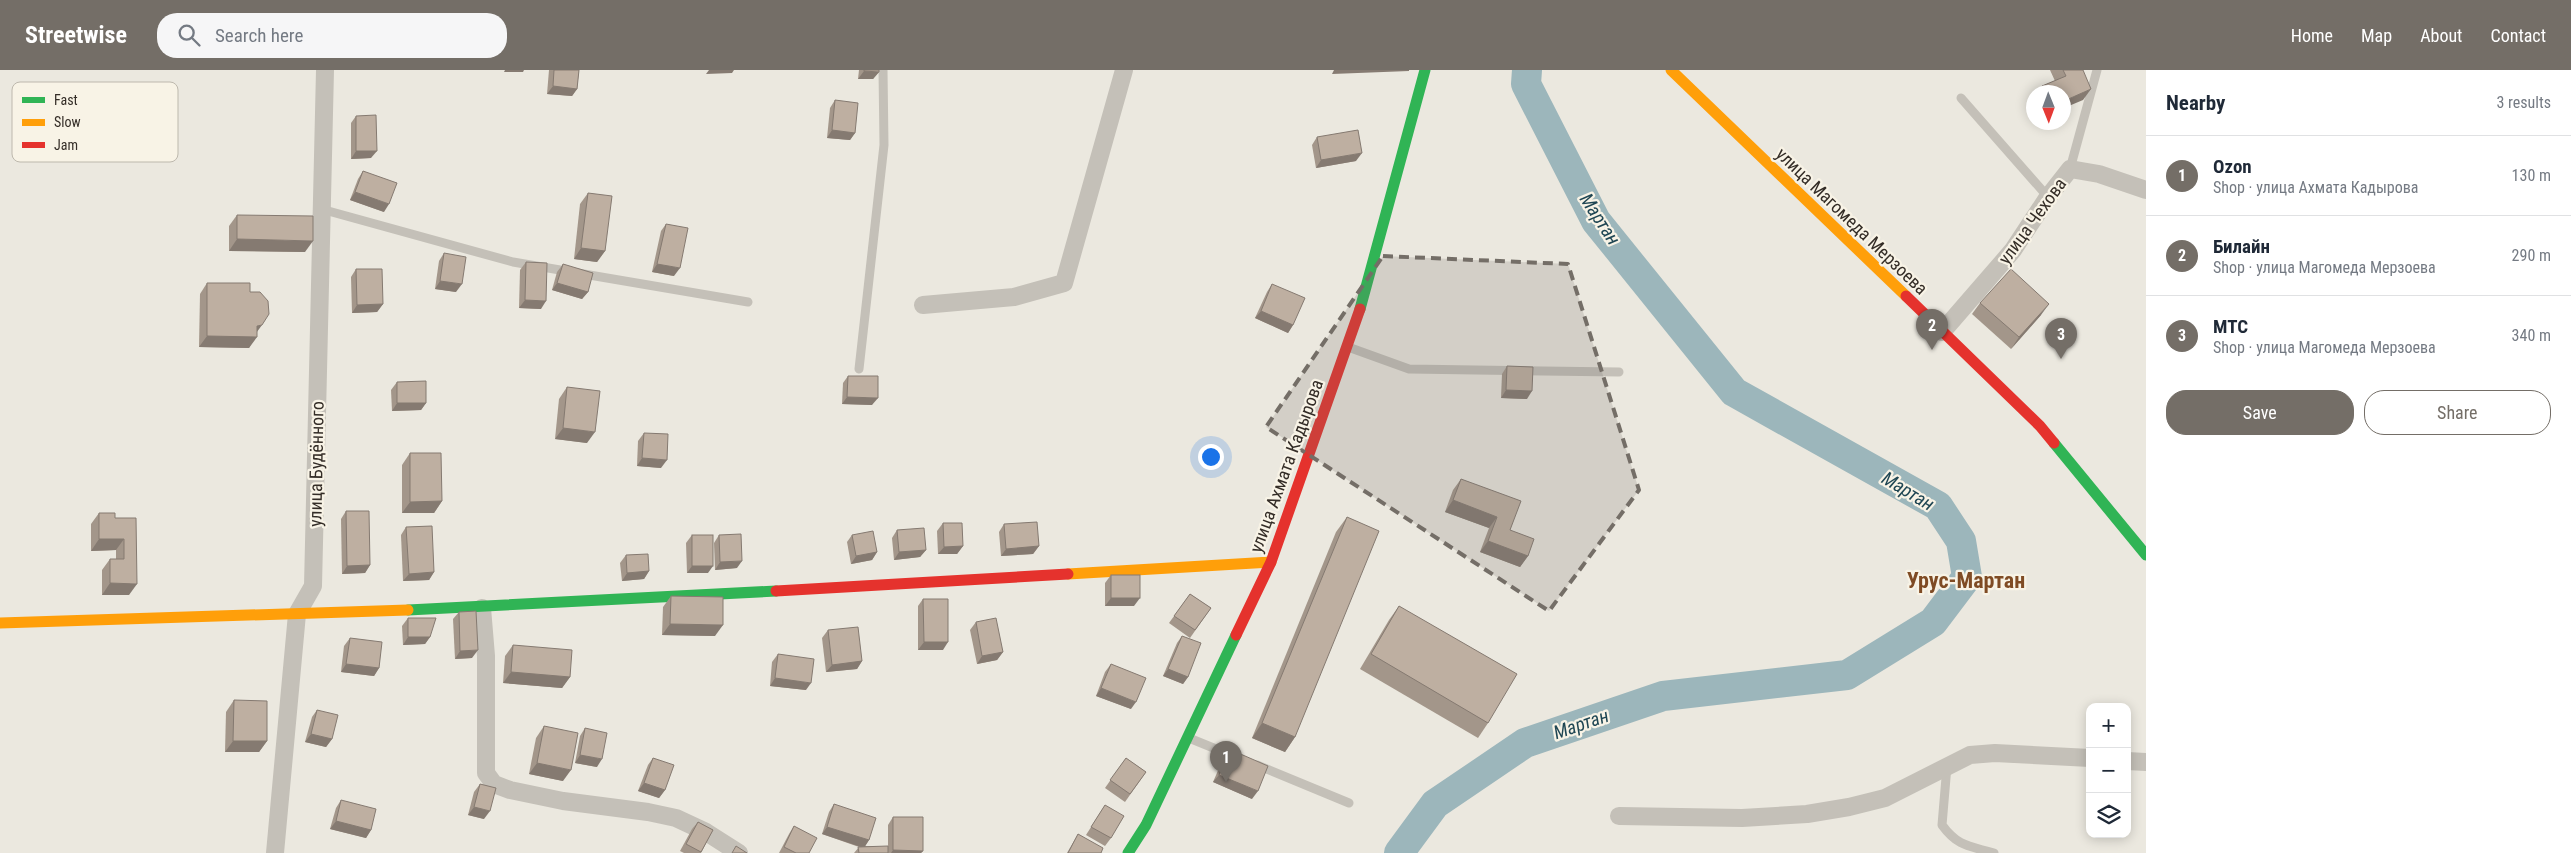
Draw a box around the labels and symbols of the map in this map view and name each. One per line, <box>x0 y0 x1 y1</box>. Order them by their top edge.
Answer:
legend <box>12 82 178 162</box>
north arrow <box>2026 85 2071 130</box>
text: Fast <box>54 92 78 108</box>
text: Slow <box>54 114 81 130</box>
text: Jam <box>54 137 78 153</box>
street label: улица Магомеда Мерзоева <box>1772 143 1932 299</box>
street label: улица Чехова <box>1994 174 2070 268</box>
water label: Мартан <box>1575 189 1625 249</box>
pin: 2 <box>1916 309 1948 350</box>
pin: 3 <box>2045 318 2077 359</box>
street label: улица Ахмата Кадырова <box>1245 377 1327 555</box>
street label: улица Будённого <box>304 401 328 527</box>
your location <box>1198 444 1224 470</box>
water label: Мартан <box>1878 466 1938 516</box>
district label: Урус-Мартан <box>1907 568 2025 593</box>
water label: Мартан <box>1550 704 1612 744</box>
pin: 1 <box>1210 741 1242 782</box>

